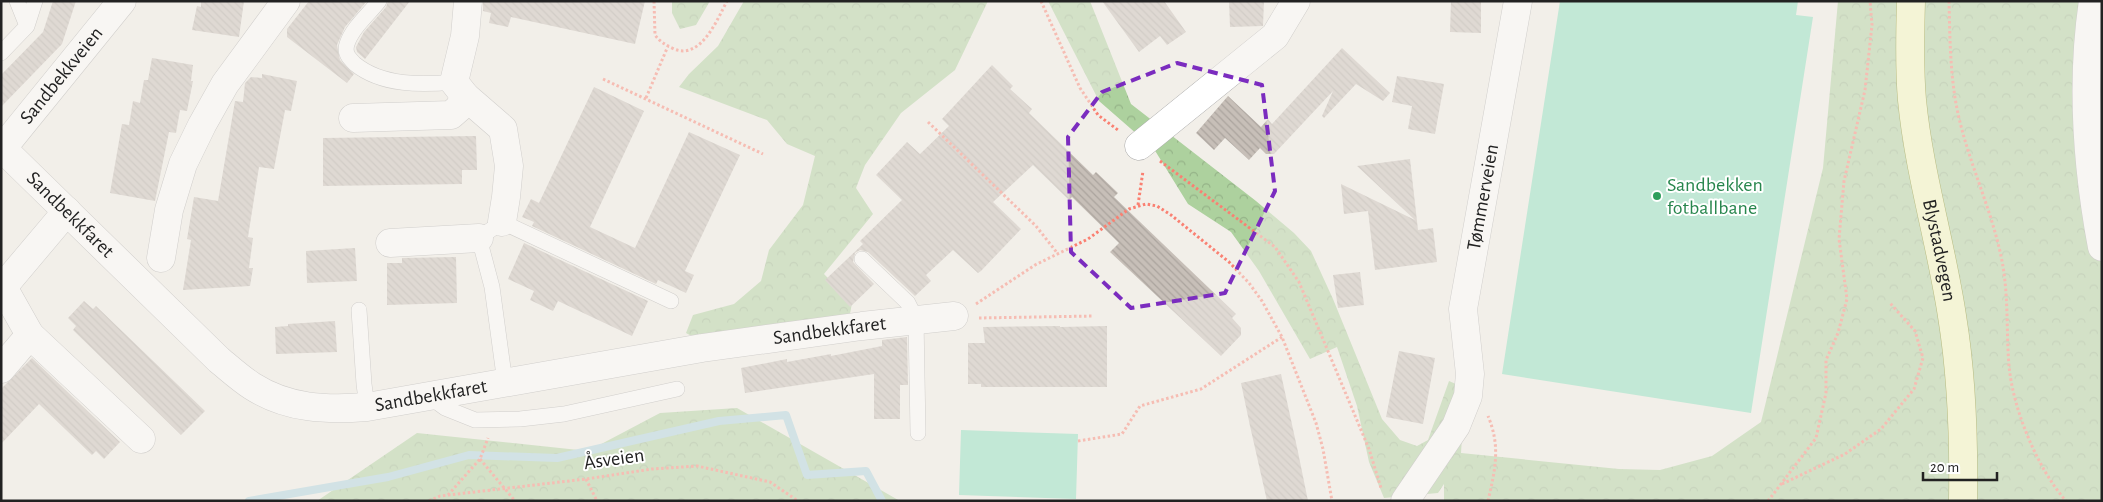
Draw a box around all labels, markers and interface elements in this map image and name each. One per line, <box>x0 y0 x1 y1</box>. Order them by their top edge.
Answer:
street label: Sandbekkveien <box>16 23 107 128</box>
street label: Tømmerveien <box>1464 142 1502 252</box>
street label: Sandbekkfaret <box>23 168 118 262</box>
place label: Sandbekken fotballbane <box>1667 175 1763 218</box>
marker: Sandbekken fotballbane <box>1651 190 1663 202</box>
street label: Blystadvegen <box>1919 197 1960 303</box>
street label: Sandbekkfaret <box>772 313 888 348</box>
street label: Sandbekkfaret <box>373 376 489 415</box>
street label: Åsveien <box>582 444 645 473</box>
scale bar <box>1923 450 1997 482</box>
text: 20 m <box>1930 460 1959 475</box>

